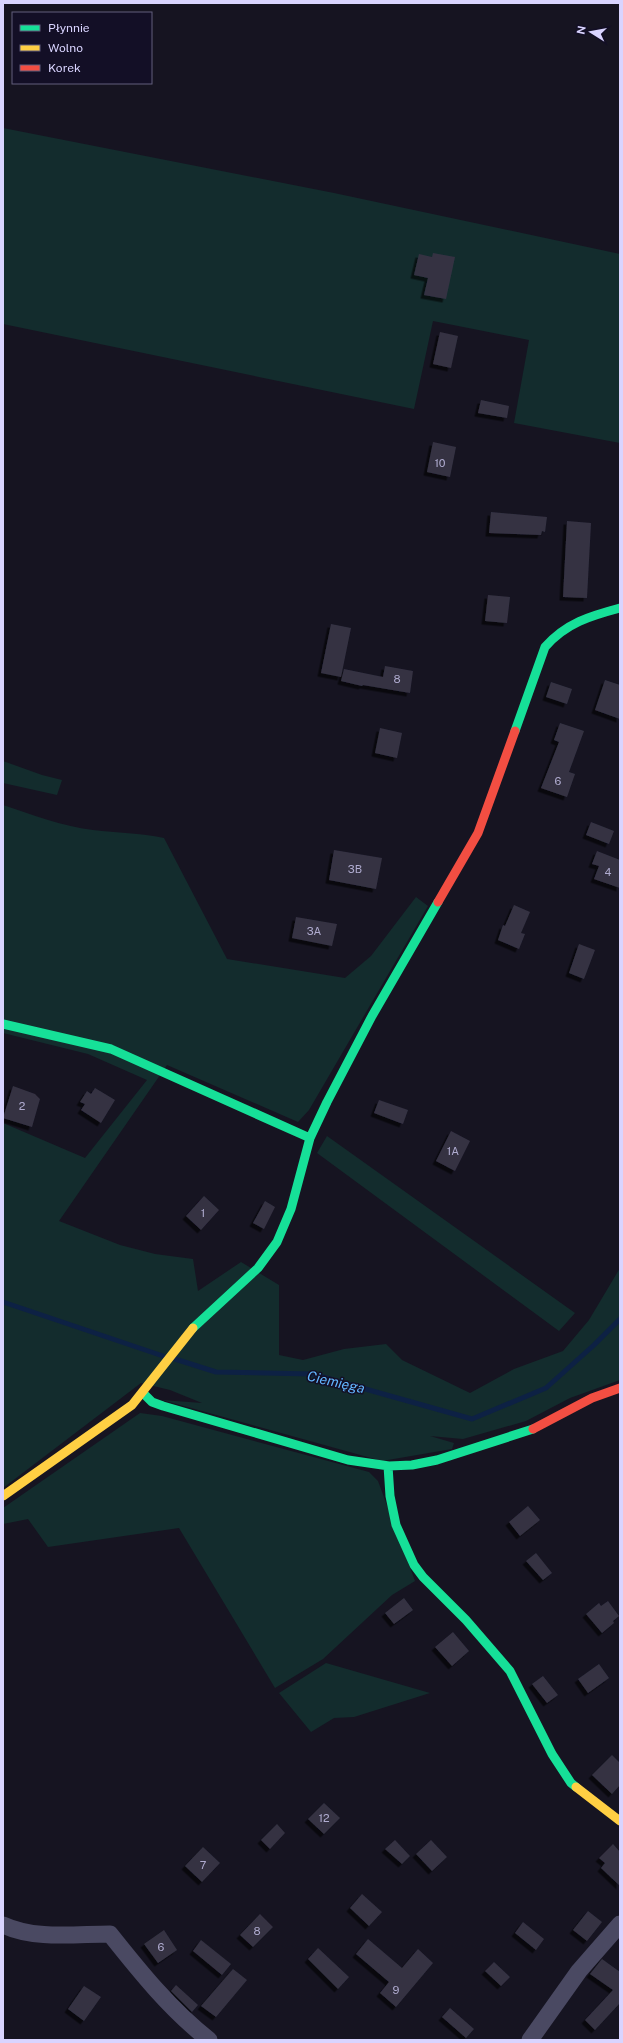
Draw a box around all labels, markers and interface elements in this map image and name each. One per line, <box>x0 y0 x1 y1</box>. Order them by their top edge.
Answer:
legend <box>12 12 152 84</box>
north arrow <box>571 12 611 52</box>
text: Płynnie <box>48 21 90 35</box>
text: N <box>574 25 588 35</box>
text: Wolno <box>48 41 83 55</box>
text: Korek <box>48 61 81 75</box>
house number: 10 <box>434 457 446 469</box>
house number: 8 <box>393 673 401 685</box>
house number: 6 <box>555 775 562 787</box>
house number: 3B <box>348 863 362 875</box>
house number: 4 <box>605 866 612 878</box>
house number: 3A <box>307 925 322 937</box>
house number: 2 <box>19 1100 26 1112</box>
house number: 1A <box>447 1145 459 1157</box>
house number: 1 <box>201 1207 205 1219</box>
water label: Ciemięga <box>306 1368 366 1396</box>
house number: 12 <box>318 1812 330 1824</box>
house number: 7 <box>200 1859 207 1871</box>
house number: 8 <box>253 1925 261 1937</box>
house number: 6 <box>158 1941 165 1953</box>
house number: 9 <box>393 1984 400 1996</box>

